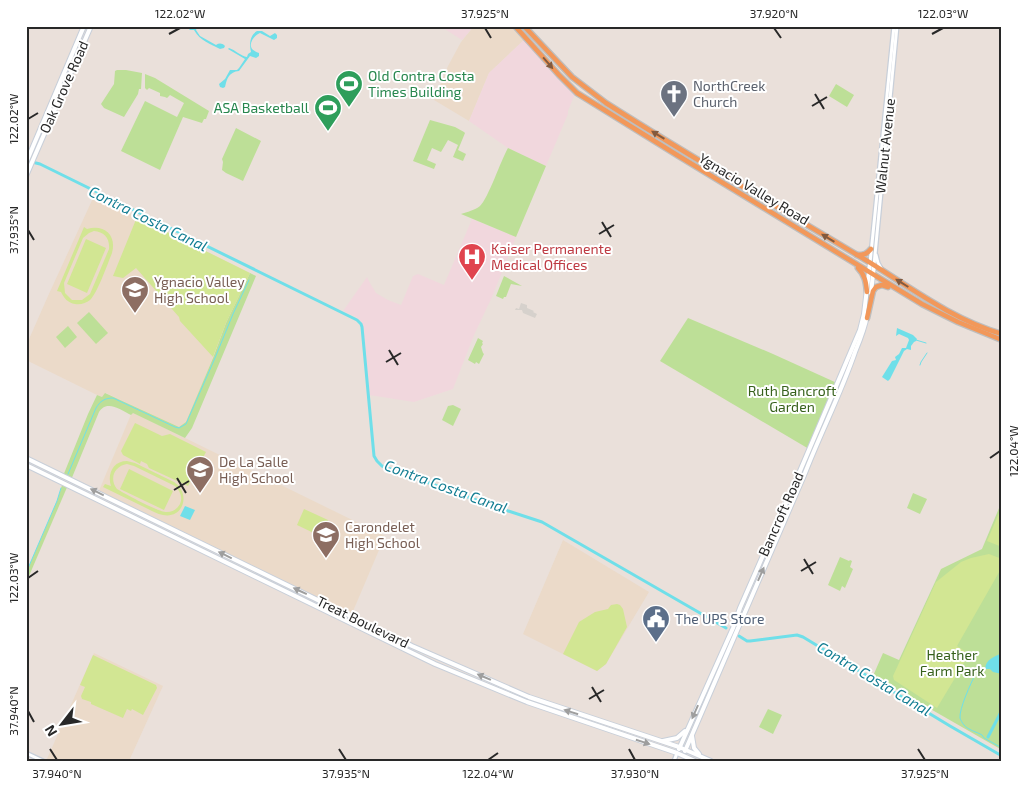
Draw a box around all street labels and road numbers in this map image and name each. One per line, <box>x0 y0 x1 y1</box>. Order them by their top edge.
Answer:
street label: Oak Grove Road <box>36 38 92 136</box>
street label: Walnut Avenue <box>871 97 898 195</box>
street label: Ygnacio Valley Road <box>696 149 813 228</box>
street label: Bancroft Road <box>754 469 807 559</box>
street label: Treat Boulevard <box>314 592 412 651</box>

